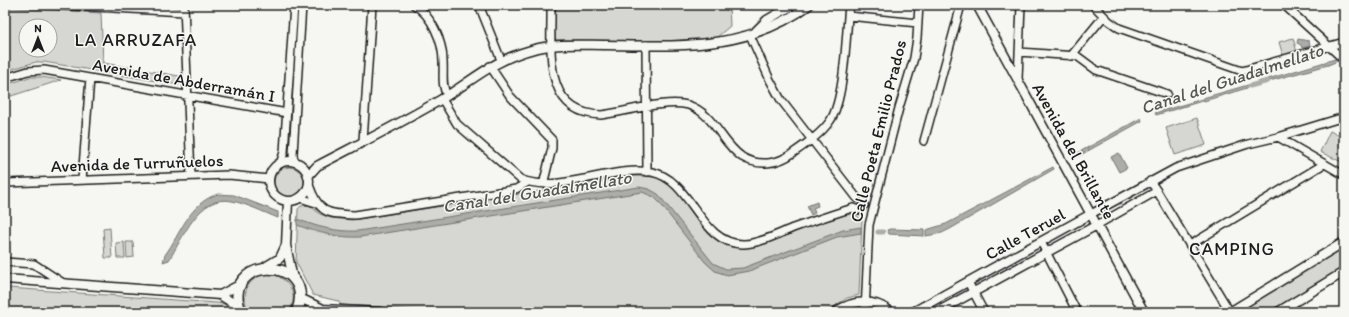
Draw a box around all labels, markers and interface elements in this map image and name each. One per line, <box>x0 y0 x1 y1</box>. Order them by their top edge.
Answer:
north arrow <box>18 18 58 58</box>
text: N <box>34 22 42 35</box>
district label: LA ARRUZAFA <box>75 29 197 51</box>
street label: Calle Poeta Emilio Prados <box>846 38 910 224</box>
water label: Canal del Guadalmellato <box>1138 39 1327 119</box>
street label: Avenida de Abderramán I <box>91 54 277 106</box>
street label: Avenida del Brillante <box>1028 79 1120 223</box>
street label: Avenida de Turruñuelos <box>50 150 224 176</box>
water label: Canal del Guadalmellato <box>441 166 634 218</box>
street label: Calle Teruel <box>982 204 1069 264</box>
district label: CAMPING <box>1189 238 1275 260</box>

